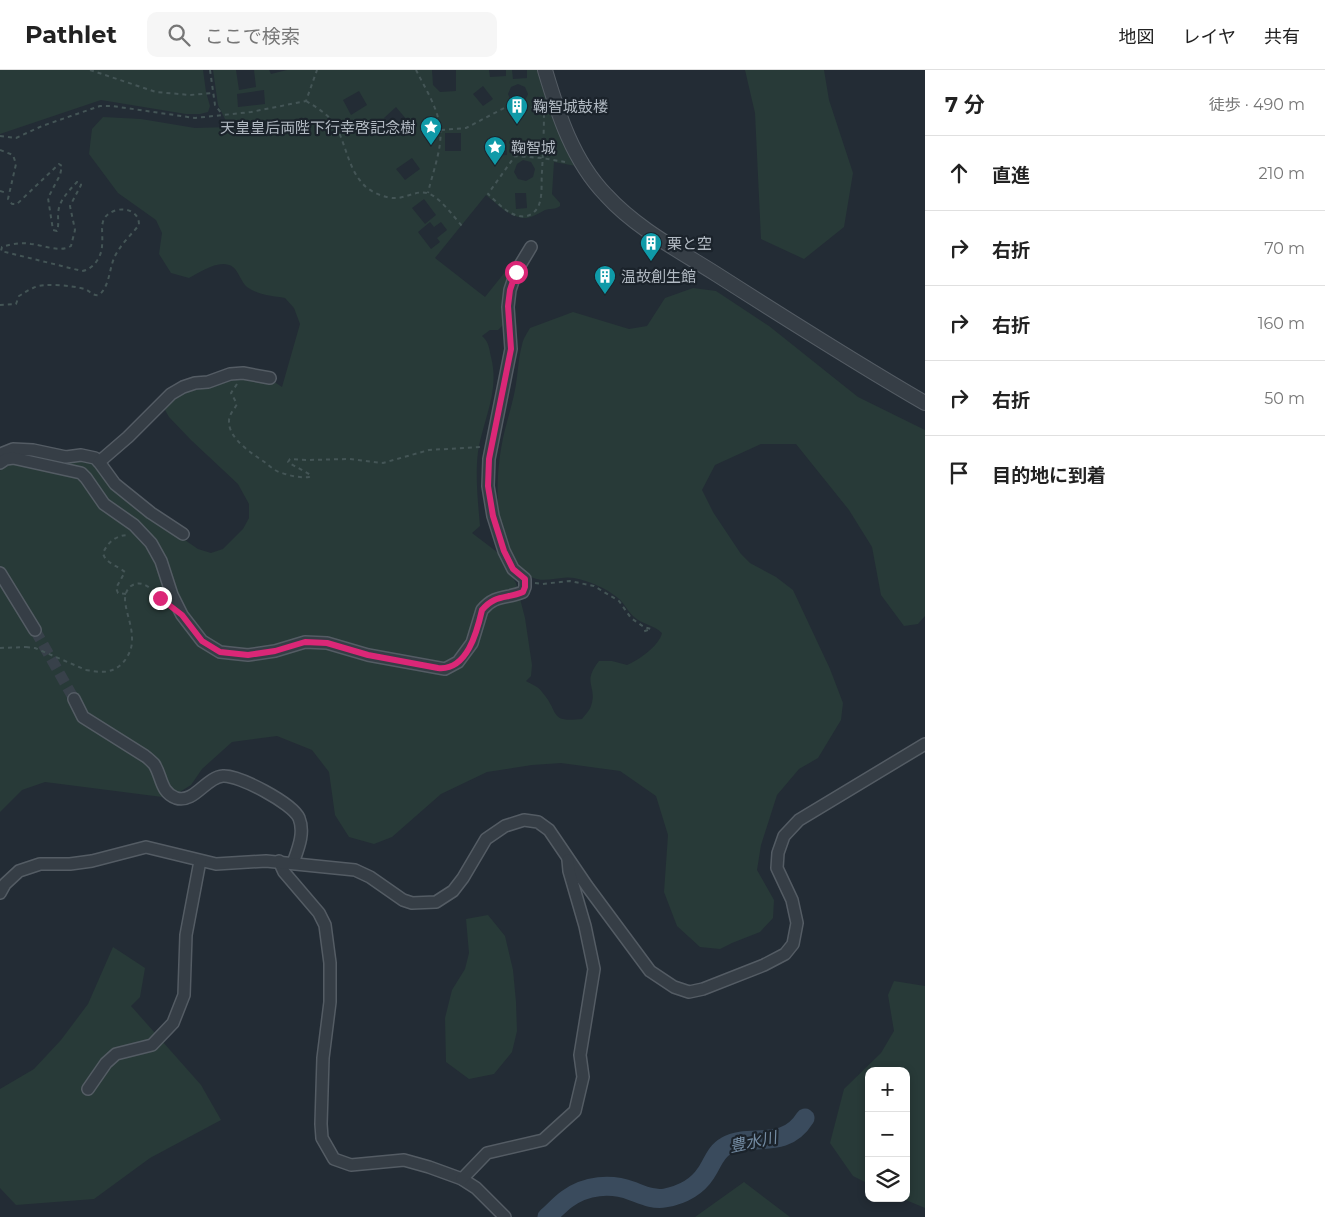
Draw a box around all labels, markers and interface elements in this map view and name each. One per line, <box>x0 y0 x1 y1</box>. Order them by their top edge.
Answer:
search box <box>147 12 497 57</box>
text: Pathlet <box>25 20 117 49</box>
icon: search <box>165 21 193 49</box>
text: ここで検索 <box>205 25 300 48</box>
text: 地図 <box>1119 26 1155 48</box>
text: レイヤ <box>1183 26 1236 48</box>
text: 共有 <box>1264 26 1300 48</box>
text: 7 分 <box>945 92 985 117</box>
building icon: 鞠智城鼓楼 <box>505 94 529 125</box>
text: 徒歩 · 490 m <box>1209 95 1305 114</box>
place label: 鞠智城鼓楼 <box>533 97 608 116</box>
place icon: 天皇皇后両陛下行幸啓記念樹 <box>419 115 443 146</box>
place label: 天皇皇后両陛下行幸啓記念樹 <box>220 118 415 137</box>
place icon: 鞠智城 <box>483 135 507 166</box>
place label: 鞠智城 <box>511 138 556 157</box>
icon: ahead <box>945 159 973 187</box>
text: 直進 <box>992 164 1030 187</box>
text: 210 m <box>1258 164 1305 183</box>
building icon: 栗と空 <box>639 231 663 262</box>
place label: 栗と空 <box>667 234 712 253</box>
icon: right <box>945 234 973 262</box>
text: 右折 <box>992 239 1030 262</box>
text: 70 m <box>1264 239 1305 258</box>
route start <box>505 261 528 284</box>
building icon: 温故創生館 <box>593 264 617 295</box>
place label: 温故創生館 <box>621 267 696 286</box>
icon: right <box>945 309 973 337</box>
text: 右折 <box>992 314 1030 337</box>
text: 160 m <box>1258 314 1305 333</box>
icon: right <box>945 384 973 412</box>
text: 右折 <box>992 389 1030 412</box>
text: 50 m <box>1264 389 1305 408</box>
icon: arrive <box>945 459 973 487</box>
text: 目的地に到着 <box>992 464 1106 487</box>
route end <box>149 587 172 610</box>
map controls <box>865 1067 910 1202</box>
button: + <box>865 1067 910 1112</box>
button: − <box>865 1112 910 1157</box>
water label: 豊水川 <box>728 1127 780 1156</box>
button: layers <box>865 1157 910 1202</box>

